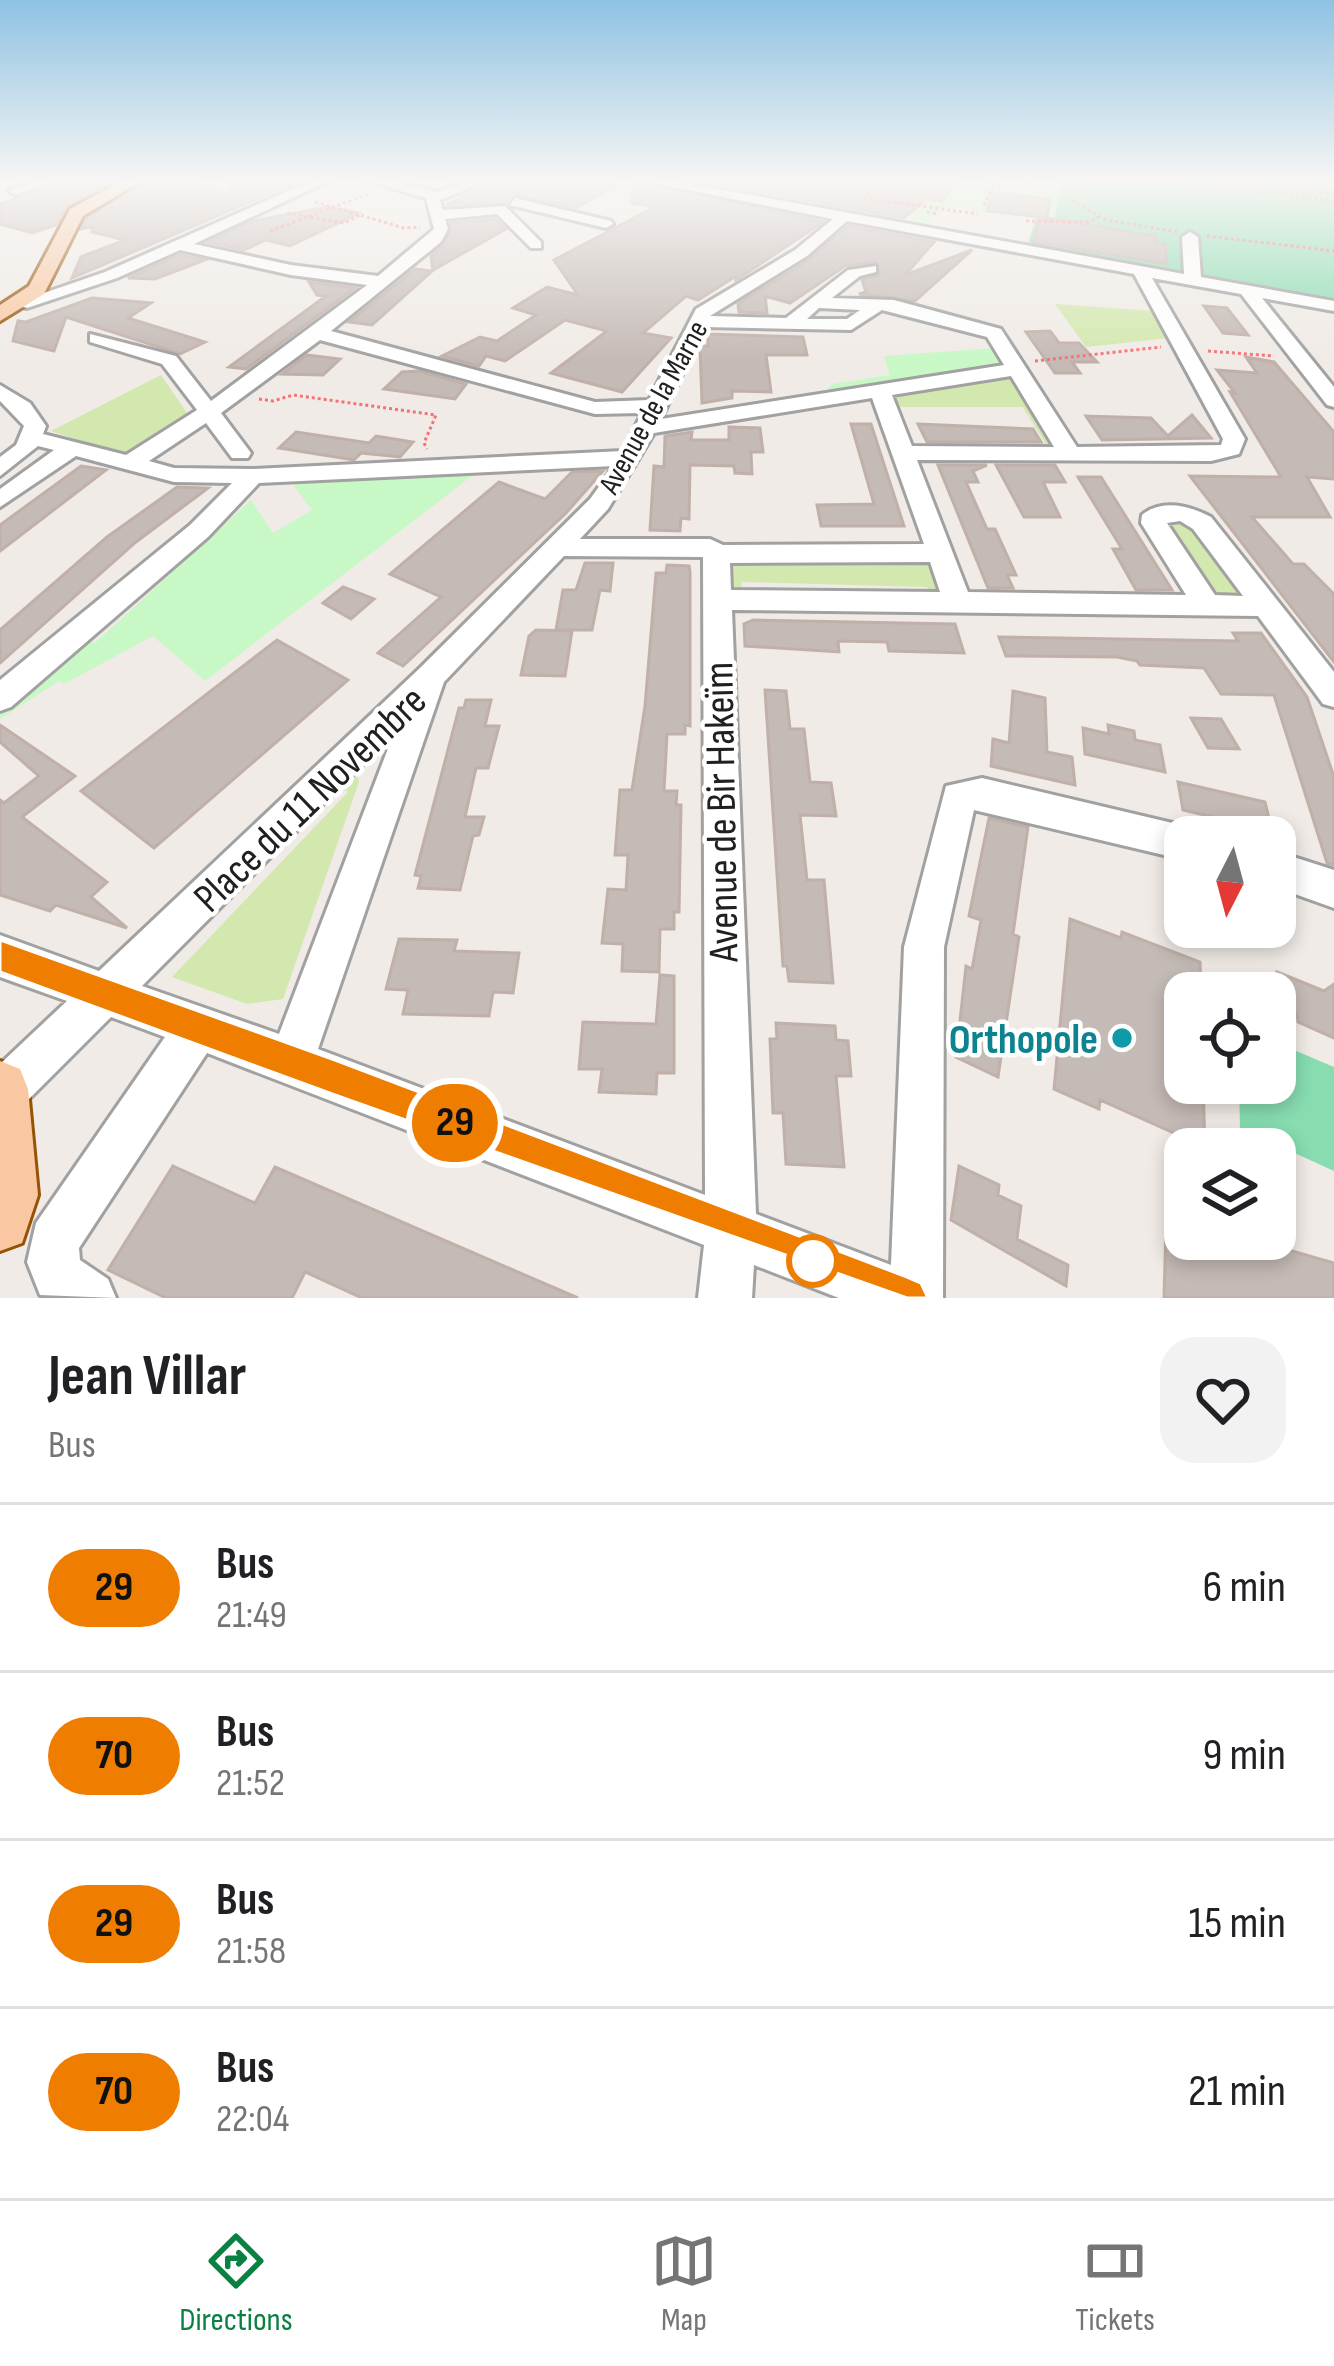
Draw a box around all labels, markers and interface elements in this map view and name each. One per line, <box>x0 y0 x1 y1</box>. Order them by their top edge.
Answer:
street label: Avenue de la Marne <box>591 315 716 501</box>
street label: Avenue de Bir Hakeïm <box>694 661 751 964</box>
street label: Place du 11 Novembre <box>184 676 438 924</box>
north arrow <box>1164 816 1296 948</box>
map controls <box>1164 816 1296 1260</box>
button: locate <box>1164 972 1296 1104</box>
place label: Orthopole <box>949 1015 1098 1066</box>
marker: Orthopole <box>1109 1025 1135 1051</box>
line badge: 29 <box>401 1084 509 1162</box>
text: 29 <box>436 1097 474 1148</box>
button: layers <box>1164 1128 1296 1260</box>
unlabelled marker <box>788 1236 838 1286</box>
button: heart <box>1160 1337 1286 1463</box>
text: Jean Villar <box>48 1343 246 1411</box>
text: Bus <box>48 1422 96 1469</box>
text: Bus <box>216 1537 274 1592</box>
text: 6 min <box>1203 1560 1286 1615</box>
text: 29 <box>95 1562 133 1613</box>
text: 21:49 <box>216 1592 287 1639</box>
text: Bus <box>216 1705 274 1760</box>
text: 9 min <box>1202 1728 1286 1783</box>
text: 70 <box>95 1730 133 1781</box>
text: 21:52 <box>216 1760 285 1807</box>
text: Bus <box>216 1873 274 1928</box>
text: 15 min <box>1189 1896 1286 1951</box>
text: 29 <box>95 1898 133 1949</box>
text: 21:58 <box>216 1928 286 1975</box>
text: Bus <box>216 2041 274 2096</box>
text: 21 min <box>1188 2064 1286 2119</box>
text: 70 <box>95 2066 133 2117</box>
text: 22:04 <box>216 2096 289 2143</box>
tab: Directions <box>179 2228 293 2340</box>
tab: Map <box>651 2228 717 2340</box>
tab: Tickets <box>1075 2228 1155 2340</box>

